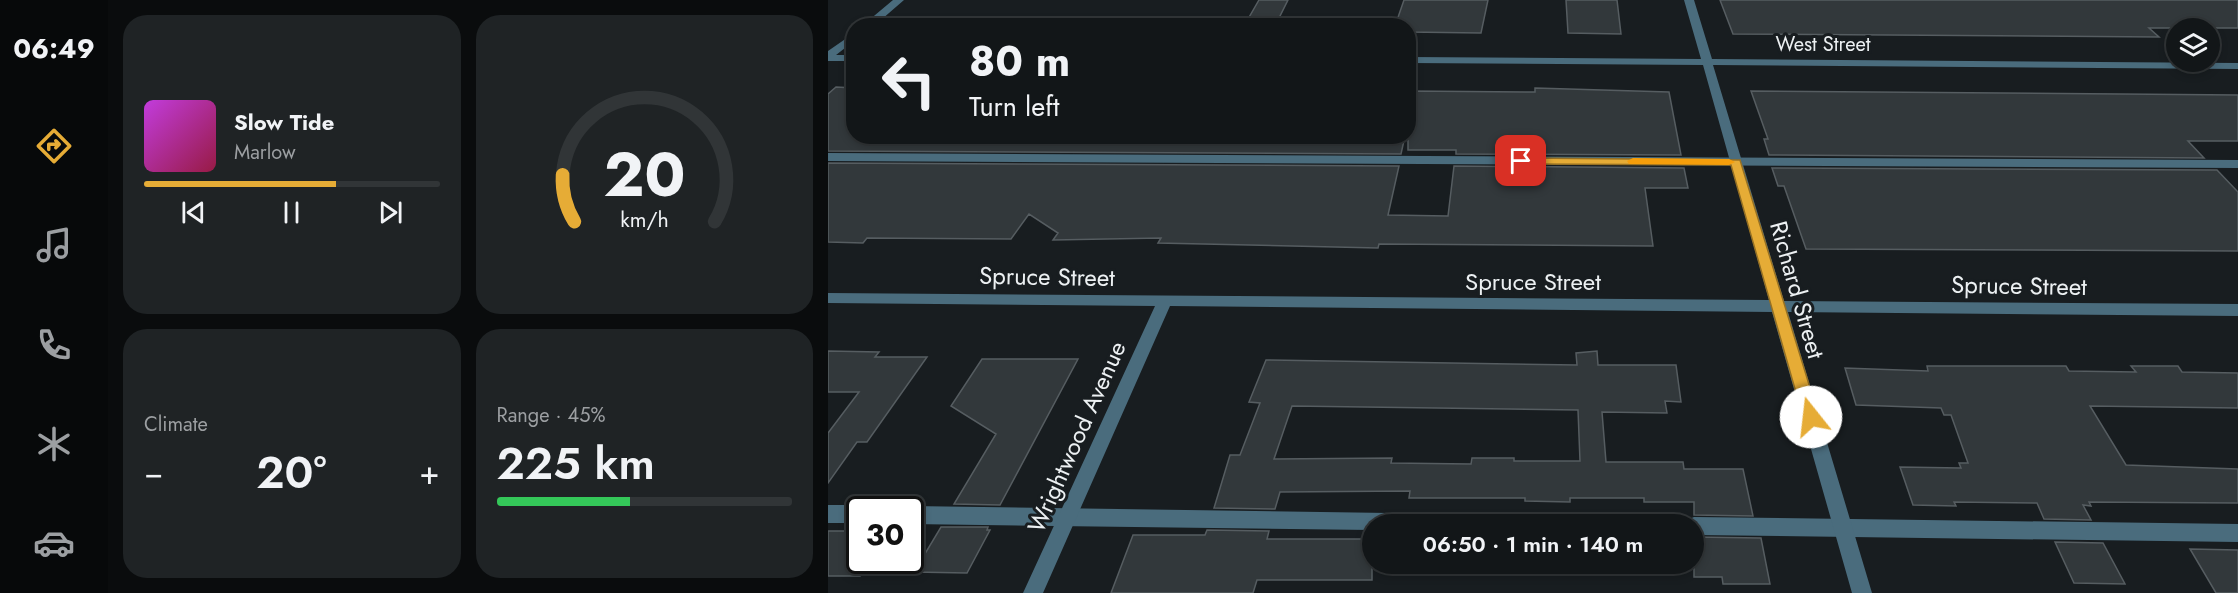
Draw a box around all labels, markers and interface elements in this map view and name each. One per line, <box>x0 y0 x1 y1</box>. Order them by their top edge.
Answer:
map controls <box>2166 18 2220 72</box>
button: layers <box>2166 18 2220 72</box>
text: 06:49 <box>13 29 95 68</box>
street label: West Street <box>1775 30 1871 59</box>
text: 80 m <box>969 31 1070 92</box>
icon: left <box>870 42 948 120</box>
text: Turn left <box>969 87 1059 126</box>
text: Slow Tide <box>234 106 334 138</box>
icon: directions <box>33 125 75 167</box>
text: 20 <box>603 129 685 219</box>
pin <box>1495 135 1546 186</box>
text: Marlow <box>234 138 296 167</box>
icon: arrive <box>1504 144 1537 177</box>
icon: previous <box>177 196 210 229</box>
icon: pause <box>275 196 308 229</box>
icon: next <box>374 196 407 229</box>
text: km/h <box>620 204 668 235</box>
street label: Richard Street <box>1761 217 1834 363</box>
icon: music <box>33 224 75 266</box>
street label: Spruce Street <box>979 258 1116 295</box>
street label: Spruce Street <box>1465 264 1601 299</box>
street label: Spruce Street <box>1951 267 2088 304</box>
icon: phone <box>33 324 75 366</box>
street label: Wrightwood Avenue <box>1019 335 1135 538</box>
position arrow <box>1779 385 1843 449</box>
text: Range · 45% <box>497 401 605 430</box>
text: Climate <box>144 410 208 439</box>
icon: climate <box>33 423 75 465</box>
text: 225 km <box>497 431 655 496</box>
text: 20° <box>256 440 327 505</box>
text: − <box>144 449 163 496</box>
text: + <box>419 449 440 496</box>
speed limit sign: 30 <box>846 496 924 574</box>
icon: car <box>33 522 75 564</box>
text: 06:50 · 1 min · 140 m <box>1423 528 1643 560</box>

